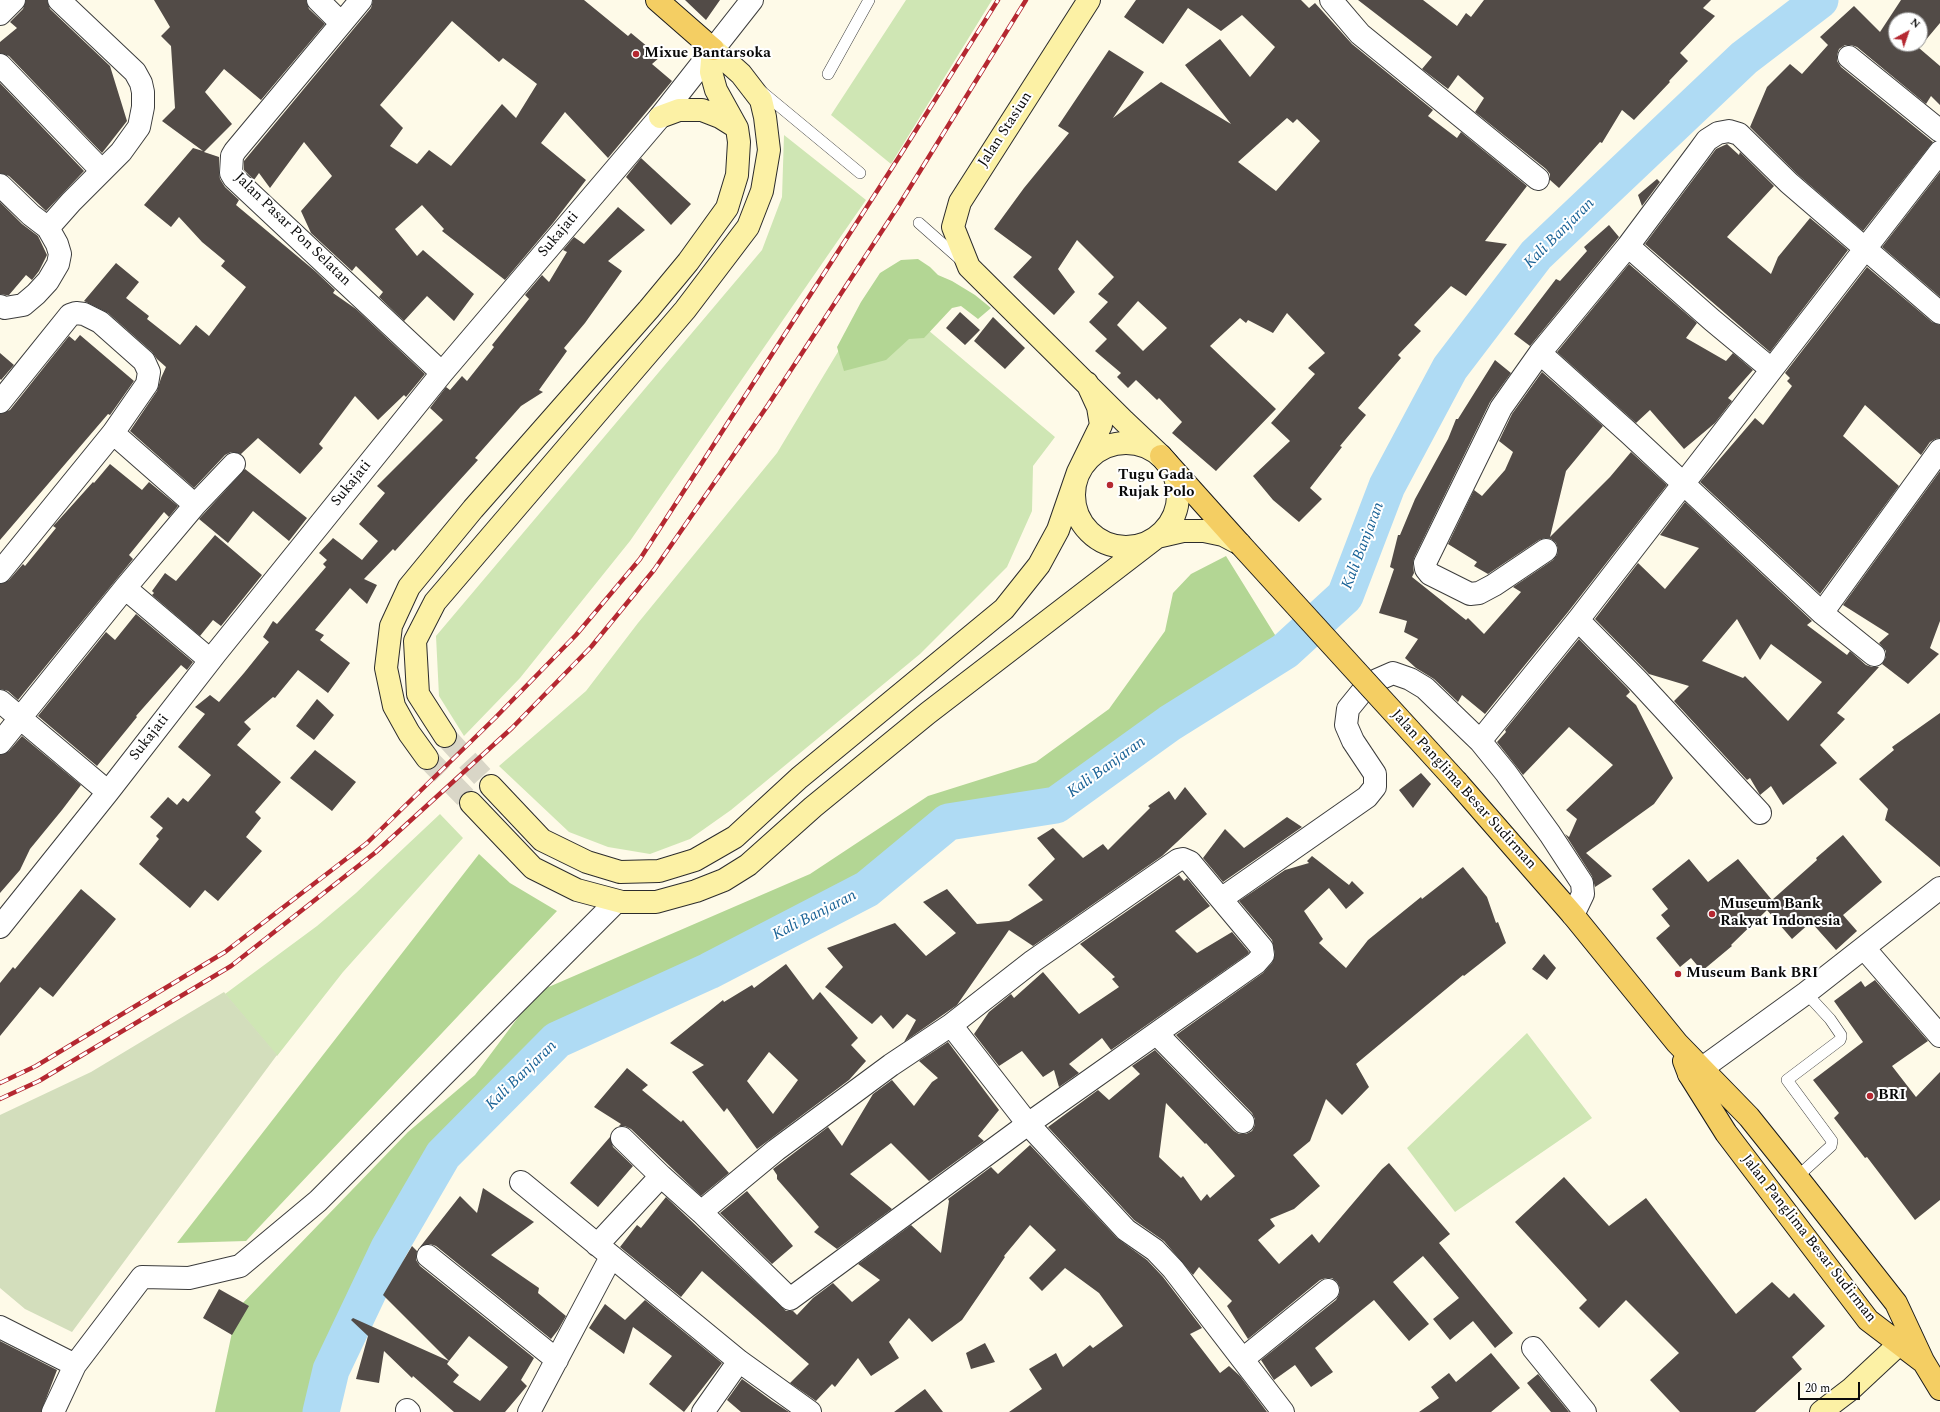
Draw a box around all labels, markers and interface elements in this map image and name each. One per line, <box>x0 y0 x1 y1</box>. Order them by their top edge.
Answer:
north arrow <box>1888 12 1928 52</box>
text: N <box>1906 14 1924 33</box>
place label: Mixue Bantarsoka <box>644 45 771 63</box>
marker: Mixue Bantarsoka <box>631 49 641 59</box>
street label: Jalan Stasiun <box>975 89 1037 171</box>
street label: Jalan Pasar Pon Selatan <box>230 170 354 290</box>
water label: Kali Banjaran <box>1521 195 1599 273</box>
street label: Sukajati <box>535 209 583 261</box>
street label: Sukajati <box>328 457 376 511</box>
place label: Tugu Gada Rujak Polo <box>1118 467 1194 502</box>
marker: Tugu Gada Rujak Polo <box>1105 480 1115 490</box>
water label: Kali Banjaran <box>1339 500 1389 592</box>
street label: Jalan Panglima Besar Sudirman <box>1387 707 1539 873</box>
street label: Sukajati <box>126 711 174 765</box>
water label: Kali Banjaran <box>1064 733 1150 803</box>
water label: Kali Banjaran <box>770 887 860 945</box>
place label: Museum Bank Rakyat Indonesia <box>1720 896 1841 931</box>
marker: Museum Bank Rakyat Indonesia <box>1707 909 1717 919</box>
place label: Museum Bank BRI <box>1686 965 1818 983</box>
marker: Museum Bank BRI <box>1673 969 1683 979</box>
water label: Kali Banjaran <box>482 1037 562 1115</box>
place label: BRI <box>1878 1087 1906 1105</box>
marker: BRI <box>1865 1091 1875 1101</box>
street label: Jalan Panglima Besar Sudirman <box>1737 1151 1879 1327</box>
scale bar <box>1800 1374 1862 1400</box>
text: 20 m <box>1805 1379 1830 1398</box>

